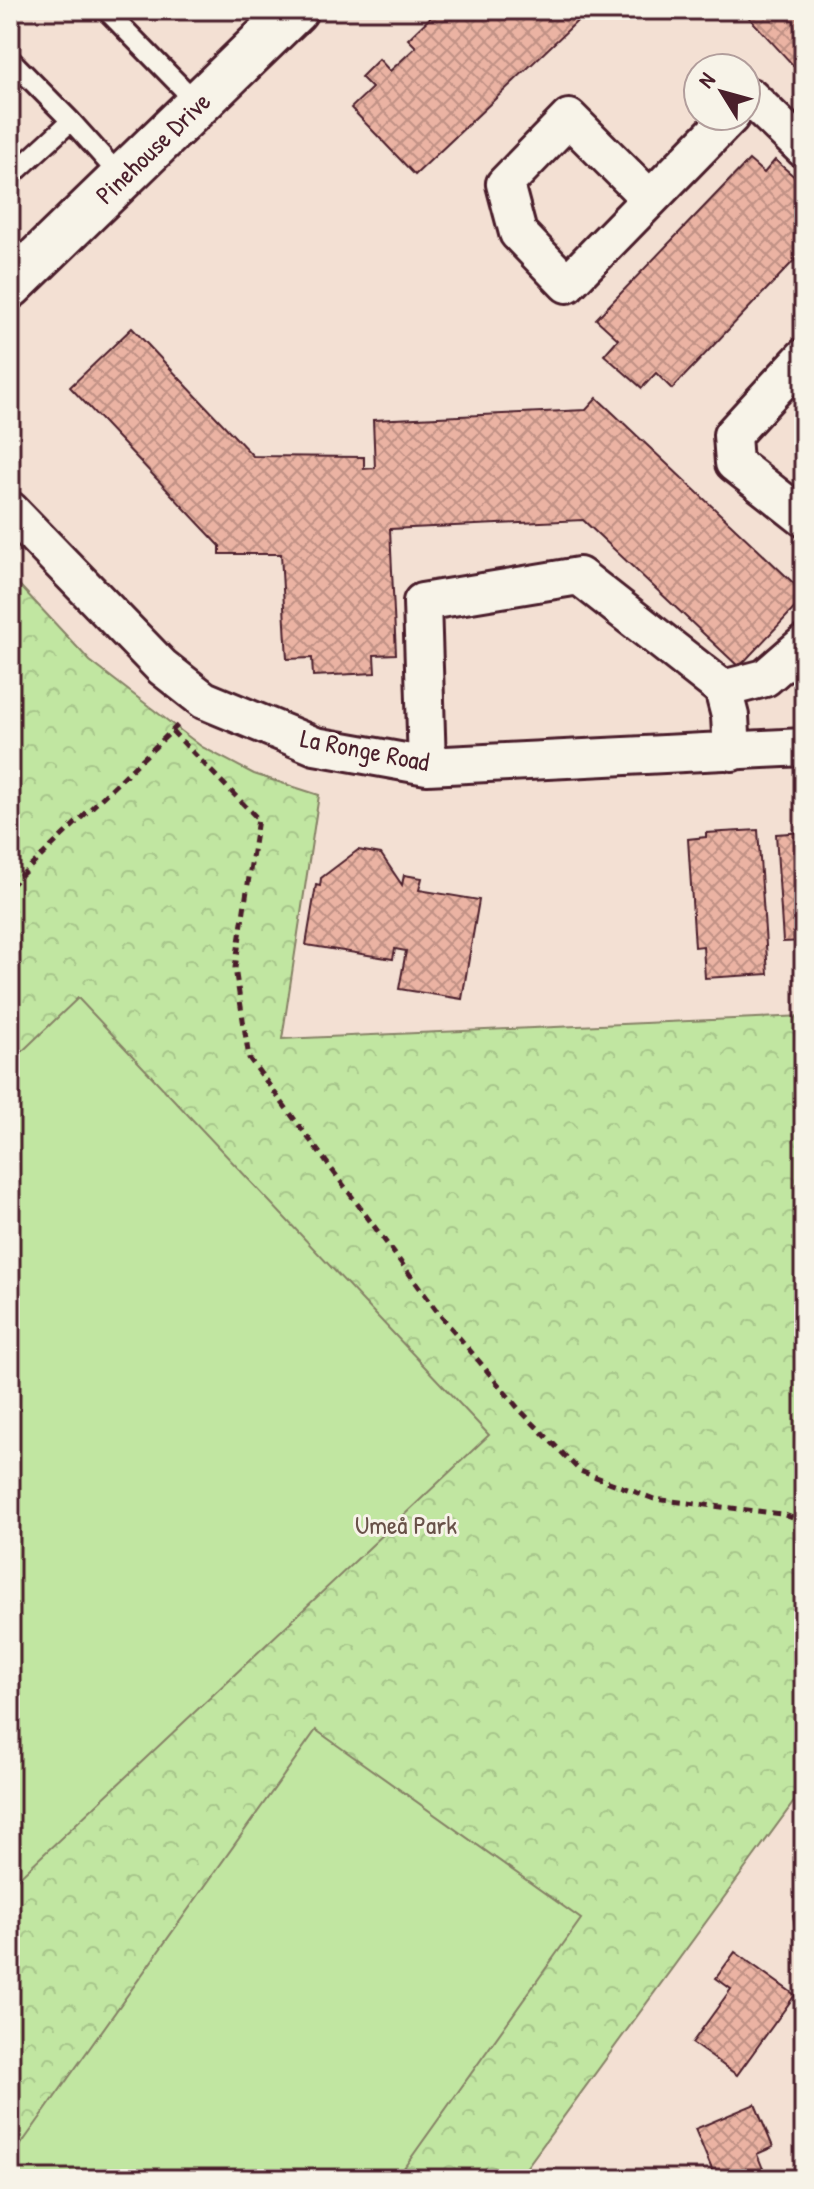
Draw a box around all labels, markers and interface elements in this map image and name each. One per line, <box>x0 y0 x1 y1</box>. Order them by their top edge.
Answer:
north arrow <box>682 52 762 132</box>
text: N <box>691 66 722 94</box>
street label: Pinehouse Drive <box>87 84 218 211</box>
street label: La Ronge Road <box>298 720 432 779</box>
park label: Umeå Park <box>355 1507 457 1542</box>

